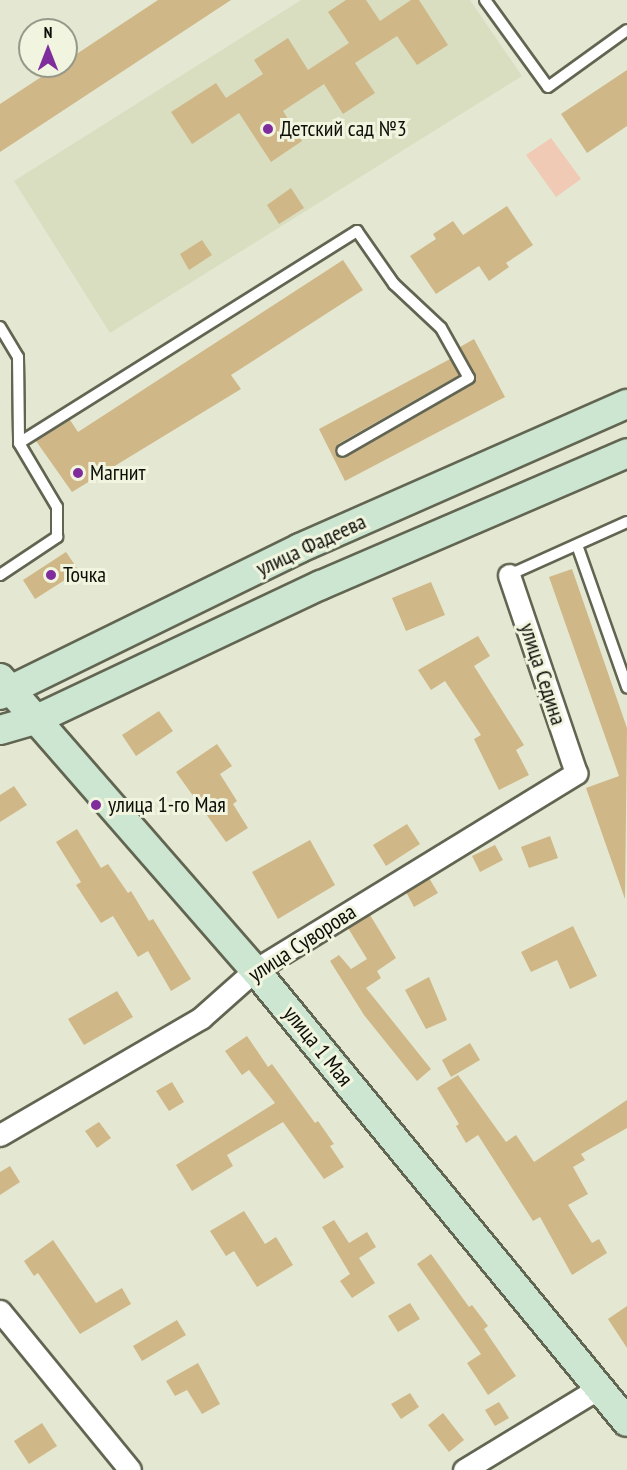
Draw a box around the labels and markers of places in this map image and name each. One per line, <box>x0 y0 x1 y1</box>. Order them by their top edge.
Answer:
place label: Детский сад №3 <box>280 116 407 142</box>
marker: Детский сад №3 <box>261 122 275 136</box>
place label: Магнит <box>90 460 146 486</box>
marker: Магнит <box>71 466 85 480</box>
place label: Точка <box>63 562 106 588</box>
marker: Точка <box>44 568 58 582</box>
place label: улица 1-го Мая <box>108 792 226 818</box>
marker: улица 1-го Мая <box>89 798 103 812</box>

